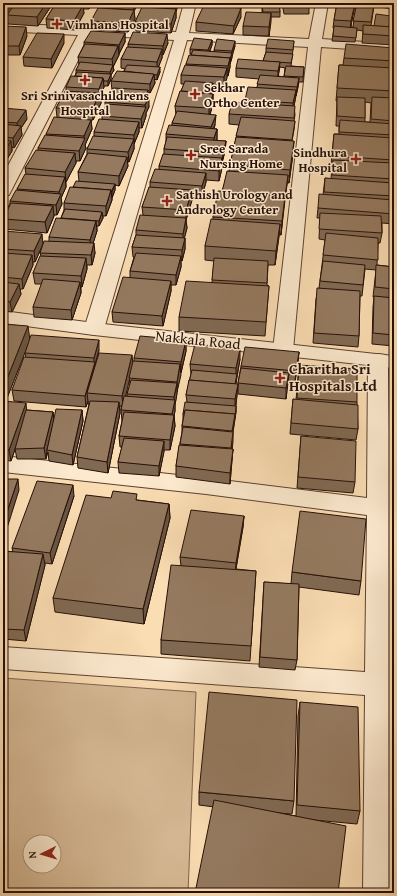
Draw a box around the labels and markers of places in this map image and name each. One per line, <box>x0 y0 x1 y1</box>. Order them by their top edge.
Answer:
place label: Vimhans Hospital <box>66 15 169 34</box>
marker: Vimhans Hospital <box>51 18 63 30</box>
marker: Sri Srinivasachildrens Hospital <box>79 74 91 86</box>
place label: Sekhar Ortho Center <box>204 78 279 112</box>
place label: Sri Srinivasachildrens Hospital <box>21 86 149 120</box>
marker: Sekhar Ortho Center <box>189 88 201 100</box>
place label: Sree Sarada Nursing Home <box>200 139 283 173</box>
place label: Sindhura Hospital <box>293 143 347 177</box>
marker: Sree Sarada Nursing Home <box>185 149 197 161</box>
marker: Sindhura Hospital <box>350 153 362 165</box>
place label: Sathish Urology and Andrology Center <box>176 185 293 219</box>
marker: Sathish Urology and Andrology Center <box>161 195 173 207</box>
place label: Charitha Sri Hospitals Ltd <box>289 358 377 396</box>
marker: Charitha Sri Hospitals Ltd <box>274 372 286 384</box>

